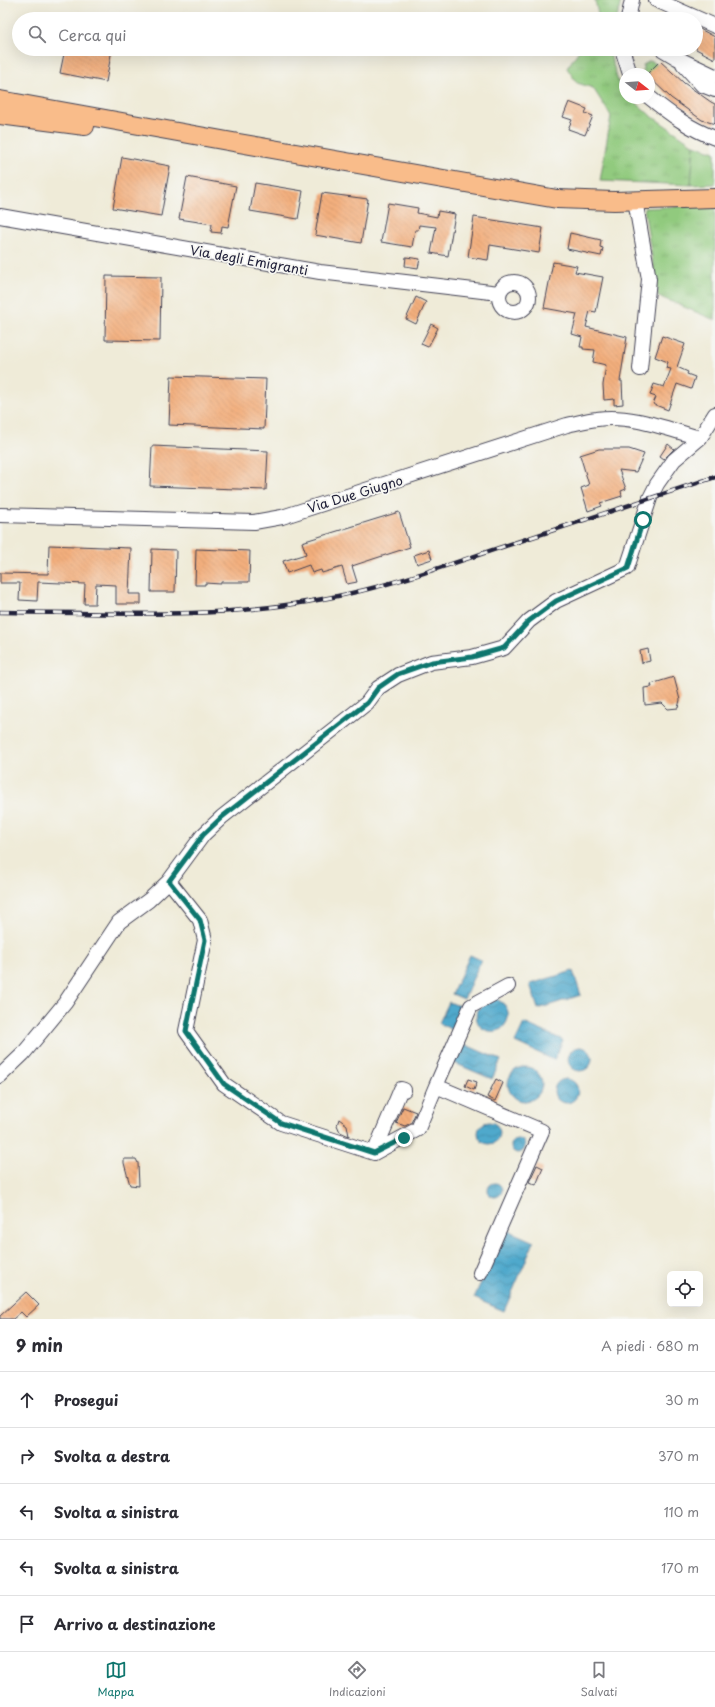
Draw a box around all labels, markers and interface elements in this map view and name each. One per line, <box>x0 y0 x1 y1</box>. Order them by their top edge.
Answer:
search box <box>12 12 703 56</box>
icon: search <box>26 23 48 45</box>
text: Cerca qui <box>58 23 126 46</box>
north arrow <box>619 68 655 104</box>
street label: Via degli Emigranti <box>188 240 310 279</box>
street label: Via Due Giugno <box>305 470 405 517</box>
route start <box>634 511 652 529</box>
route end <box>395 1129 413 1147</box>
map controls <box>667 1271 703 1307</box>
button: locate <box>667 1271 703 1307</box>
text: 9 min <box>16 1332 63 1358</box>
text: A piedi · 680 m <box>601 1336 699 1355</box>
text: Prosegui <box>54 1388 118 1411</box>
icon: ahead <box>16 1389 38 1411</box>
text: 30 m <box>665 1390 699 1409</box>
text: Svolta a destra <box>54 1444 170 1467</box>
icon: right <box>16 1445 38 1467</box>
text: 370 m <box>658 1446 699 1465</box>
text: Svolta a sinistra <box>54 1500 179 1523</box>
icon: left <box>16 1501 38 1523</box>
text: 110 m <box>664 1502 699 1521</box>
text: Svolta a sinistra <box>54 1556 179 1579</box>
icon: left <box>16 1557 38 1579</box>
text: 170 m <box>661 1558 699 1577</box>
text: Arrivo a destinazione <box>54 1612 216 1635</box>
icon: arrive <box>16 1613 38 1635</box>
tab: Mappa <box>97 1659 134 1700</box>
tab: Indicazioni <box>329 1659 386 1700</box>
tab: Salvati <box>581 1659 618 1700</box>

